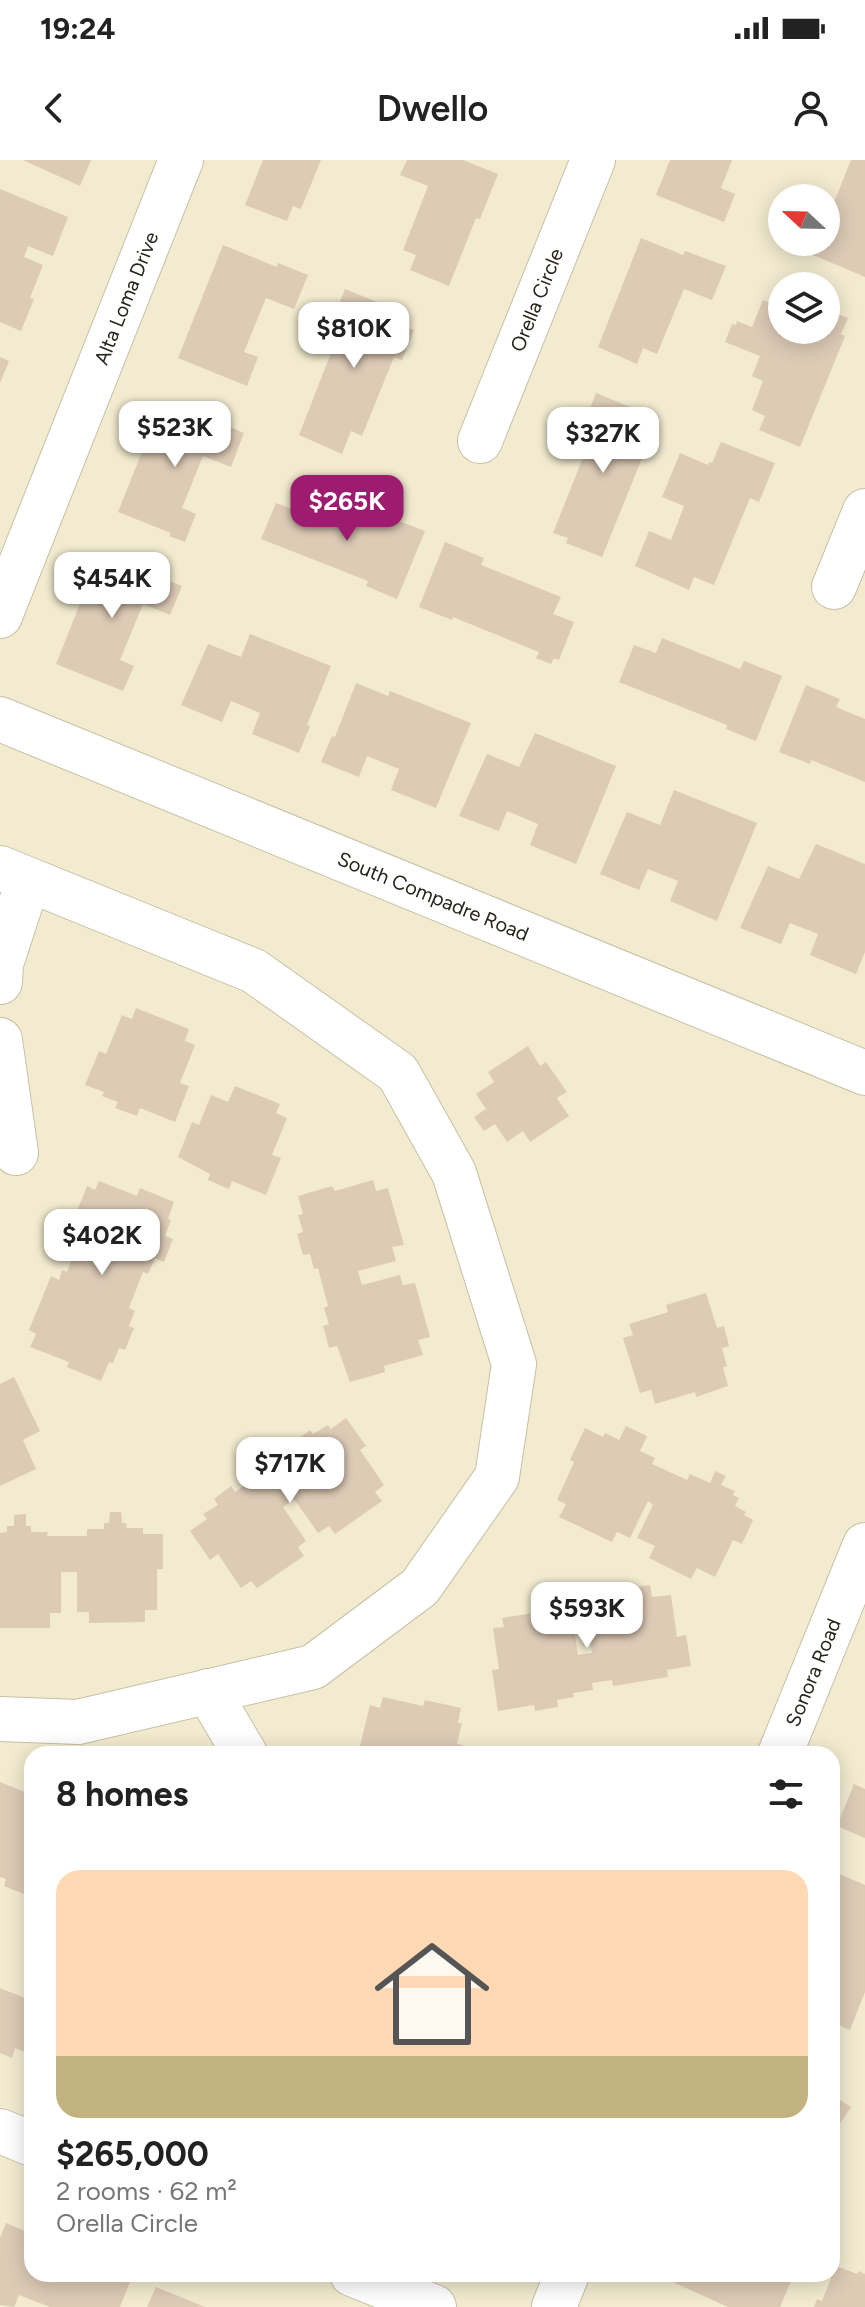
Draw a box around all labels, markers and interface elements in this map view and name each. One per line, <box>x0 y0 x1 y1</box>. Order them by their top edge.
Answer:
text: 19:24 <box>40 10 115 47</box>
icon: back <box>32 86 76 130</box>
icon: person <box>789 86 833 130</box>
text: Dwello <box>377 87 488 130</box>
north arrow <box>768 184 840 256</box>
map controls <box>768 184 840 344</box>
street label: Alta Loma Drive <box>89 228 163 368</box>
street label: Orella Circle <box>505 245 568 355</box>
button: layers <box>768 272 840 344</box>
pin: $810K <box>298 302 410 370</box>
text: $810K <box>316 312 392 344</box>
pin: $523K <box>119 401 231 469</box>
pin: $327K <box>547 407 659 475</box>
text: $523K <box>137 411 213 443</box>
text: $327K <box>565 417 641 449</box>
pin: $265K <box>291 475 403 543</box>
text: $265K <box>309 485 385 517</box>
pin: $454K <box>56 552 168 620</box>
text: $454K <box>72 562 152 594</box>
street label: South Compadre Road <box>334 846 532 946</box>
pin: $402K <box>46 1209 158 1277</box>
text: $402K <box>62 1219 142 1251</box>
pin: $717K <box>234 1437 346 1505</box>
text: $717K <box>254 1447 326 1479</box>
pin: $593K <box>531 1582 643 1650</box>
text: $593K <box>549 1592 625 1624</box>
street label: Sonora Road <box>780 1615 846 1730</box>
icon: filters <box>764 1772 808 1816</box>
text: 8 homes <box>56 1774 188 1815</box>
icon: home <box>360 1922 504 2066</box>
text: $265,000 <box>56 2134 209 2175</box>
text: 2 rooms · 62 m² <box>56 2175 237 2207</box>
text: Orella Circle <box>56 2207 198 2239</box>

